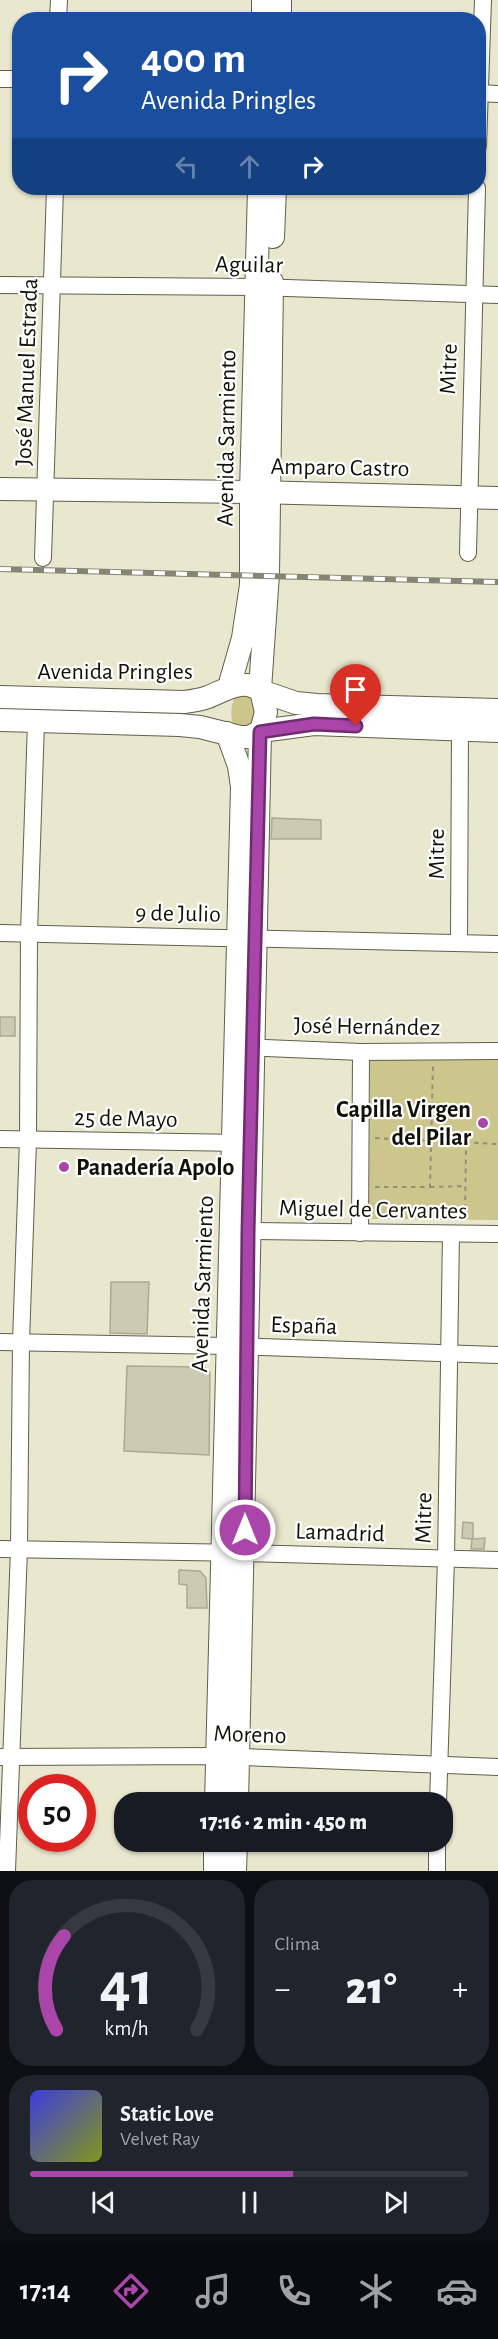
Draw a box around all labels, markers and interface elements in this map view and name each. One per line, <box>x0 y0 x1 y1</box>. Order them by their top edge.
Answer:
icon: right <box>42 36 120 114</box>
text: 400 m <box>141 38 246 80</box>
text: Avenida Pringles <box>141 87 316 114</box>
icon: left <box>170 150 203 183</box>
icon: ahead <box>233 150 266 183</box>
icon: right <box>296 150 329 183</box>
street label: Aguilar <box>215 252 284 278</box>
street label: José Manuel Estrada <box>12 278 42 466</box>
street label: Mitre <box>436 343 462 395</box>
street label: Avenida Sarmiento <box>213 349 241 527</box>
street label: Amparo Castro <box>270 455 410 481</box>
street label: Avenida Pringles <box>37 660 193 684</box>
pin <box>330 664 381 726</box>
icon: arrive <box>339 673 372 706</box>
street label: Mitre <box>425 828 449 880</box>
street label: 9 de Julio <box>135 901 221 927</box>
street label: José Hernández <box>294 1014 440 1040</box>
place label: Capilla Virgen del Pilar <box>336 1098 472 1150</box>
street label: 25 de Mayo <box>74 1106 178 1132</box>
marker: Capilla Virgen del Pilar <box>476 1116 490 1130</box>
place label: Panadería Apolo <box>76 1156 235 1180</box>
marker: Panadería Apolo <box>57 1160 71 1174</box>
street label: Avenida Sarmiento <box>188 1195 218 1373</box>
street label: Miguel de Cervantes <box>279 1196 467 1224</box>
street label: España <box>270 1313 338 1339</box>
street label: Mitre <box>412 1492 436 1544</box>
position arrow <box>213 1498 277 1562</box>
street label: Lamadrid <box>295 1519 385 1547</box>
street label: Moreno <box>213 1722 287 1748</box>
speed limit sign: 50 <box>18 1774 96 1852</box>
text: 17:16 · 2 min · 450 m <box>200 1811 367 1833</box>
text: Clima <box>275 1934 320 1954</box>
text: 41 <box>100 1954 154 2016</box>
text: 21° <box>346 1967 397 2012</box>
text: − <box>275 1973 290 2006</box>
text: + <box>452 1973 468 2006</box>
text: km/h <box>105 2018 149 2039</box>
text: Static Love <box>120 2103 214 2125</box>
text: Velvet Ray <box>120 2129 200 2149</box>
icon: previous <box>87 2186 120 2219</box>
icon: pause <box>233 2186 266 2219</box>
icon: next <box>379 2186 412 2219</box>
icon: directions <box>110 2270 152 2312</box>
icon: music <box>192 2270 234 2312</box>
icon: phone <box>273 2270 315 2312</box>
icon: climate <box>355 2270 397 2312</box>
icon: car <box>436 2270 478 2312</box>
text: 17:14 <box>20 2277 71 2304</box>

